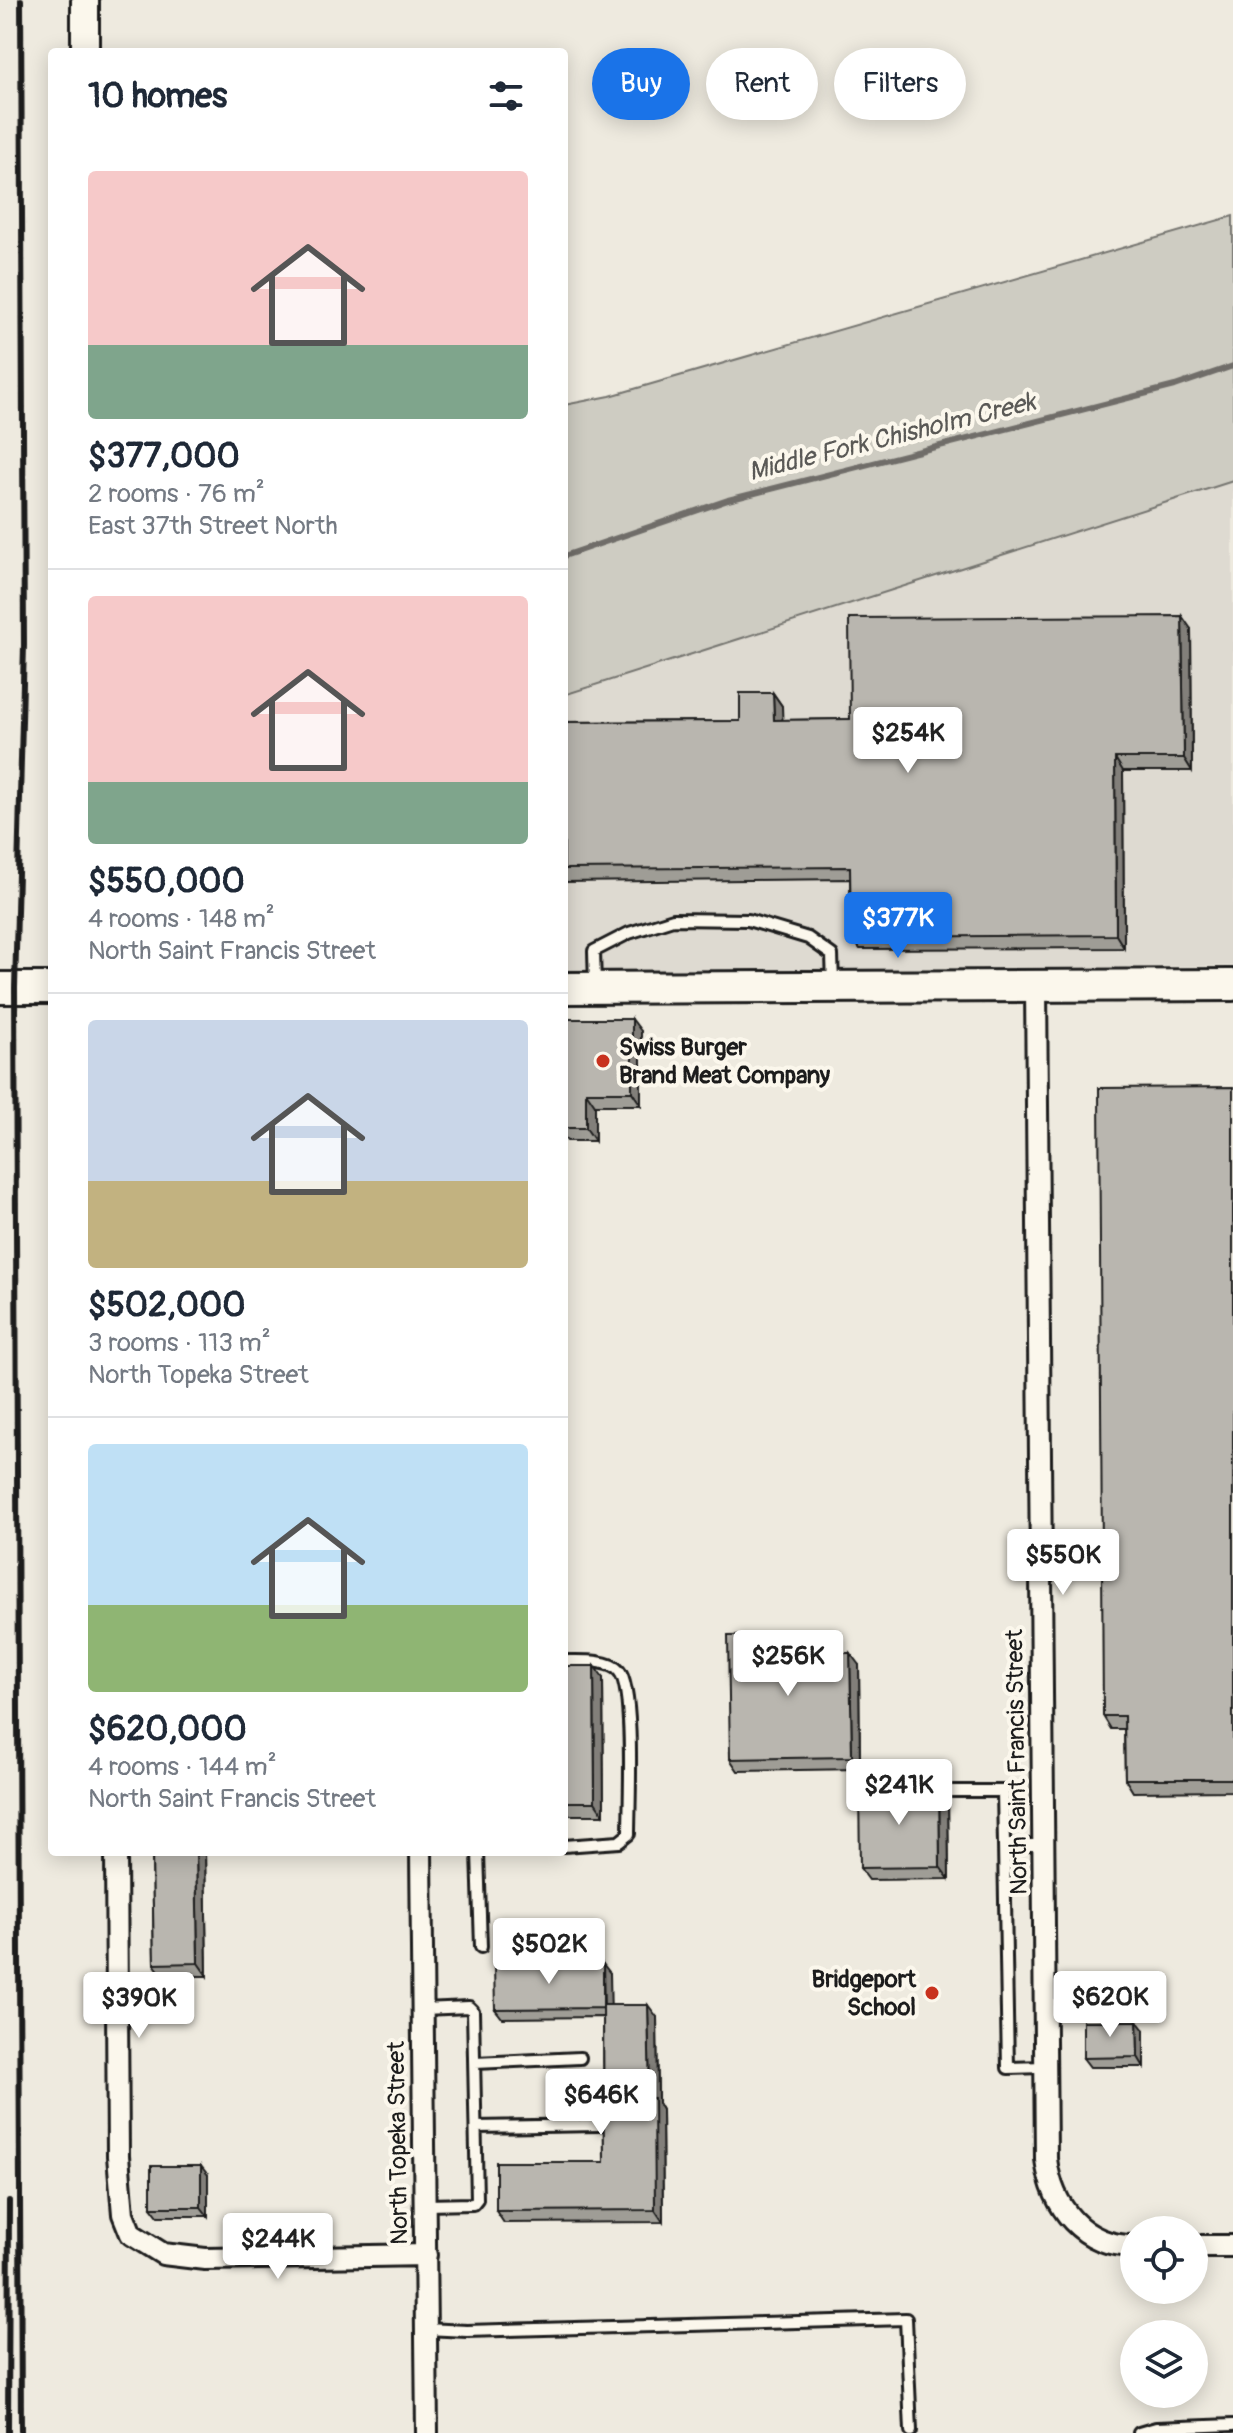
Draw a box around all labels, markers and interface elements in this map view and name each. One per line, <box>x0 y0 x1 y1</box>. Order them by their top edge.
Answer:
chip: Buy <box>592 48 690 120</box>
chip: Rent <box>706 48 818 120</box>
chip: Filters <box>834 48 966 120</box>
icon: filters <box>484 74 528 118</box>
text: 10 homes <box>88 75 227 118</box>
icon: home <box>236 223 380 367</box>
water label: Middle Fork Chisholm Creek <box>745 385 1041 488</box>
text: $377,000 <box>88 435 240 478</box>
text: 2 rooms · 76 m² <box>88 478 265 510</box>
text: East 37th Street North <box>88 510 338 542</box>
icon: home <box>236 648 380 792</box>
pin: $254K <box>852 707 964 775</box>
text: $254K <box>871 717 945 749</box>
text: $550,000 <box>88 860 245 903</box>
pin: $377K <box>842 892 954 960</box>
text: $377K <box>862 902 934 934</box>
text: 4 rooms · 148 m² <box>88 903 275 935</box>
text: North Saint Francis Street <box>88 935 376 967</box>
place label: Swiss Burger Brand Meat Company <box>619 1033 831 1090</box>
marker: Swiss Burger Brand Meat Company <box>594 1052 612 1070</box>
icon: home <box>236 1072 380 1216</box>
text: $502,000 <box>88 1284 245 1327</box>
text: 3 rooms · 113 m² <box>88 1327 271 1359</box>
text: North Topeka Street <box>88 1359 309 1391</box>
icon: home <box>236 1496 380 1640</box>
pin: $550K <box>1007 1529 1119 1597</box>
text: $550K <box>1025 1539 1101 1571</box>
street label: North Saint Francis Street <box>1000 1629 1034 1895</box>
pin: $256K <box>732 1630 844 1698</box>
text: $256K <box>751 1640 825 1672</box>
text: $620,000 <box>88 1708 247 1751</box>
text: 4 rooms · 144 m² <box>88 1751 277 1783</box>
pin: $241K <box>843 1759 955 1827</box>
text: $241K <box>864 1769 934 1801</box>
text: North Saint Francis Street <box>88 1783 376 1815</box>
pin: $502K <box>493 1918 605 1986</box>
text: $502K <box>511 1928 587 1960</box>
place label: Bridgeport School <box>812 1965 917 2022</box>
pin: $620K <box>1054 1971 1166 2039</box>
pin: $390K <box>83 1972 195 2040</box>
text: $620K <box>1071 1981 1149 2013</box>
text: $390K <box>101 1982 177 2014</box>
marker: Bridgeport School <box>923 1984 941 2002</box>
street label: North Topeka Street <box>382 2041 414 2245</box>
pin: $646K <box>545 2069 657 2137</box>
text: $646K <box>563 2079 639 2111</box>
pin: $244K <box>222 2213 334 2281</box>
map controls <box>1120 2216 1208 2408</box>
button: locate <box>1120 2216 1208 2304</box>
text: $244K <box>241 2223 315 2255</box>
button: layers <box>1120 2320 1208 2408</box>

